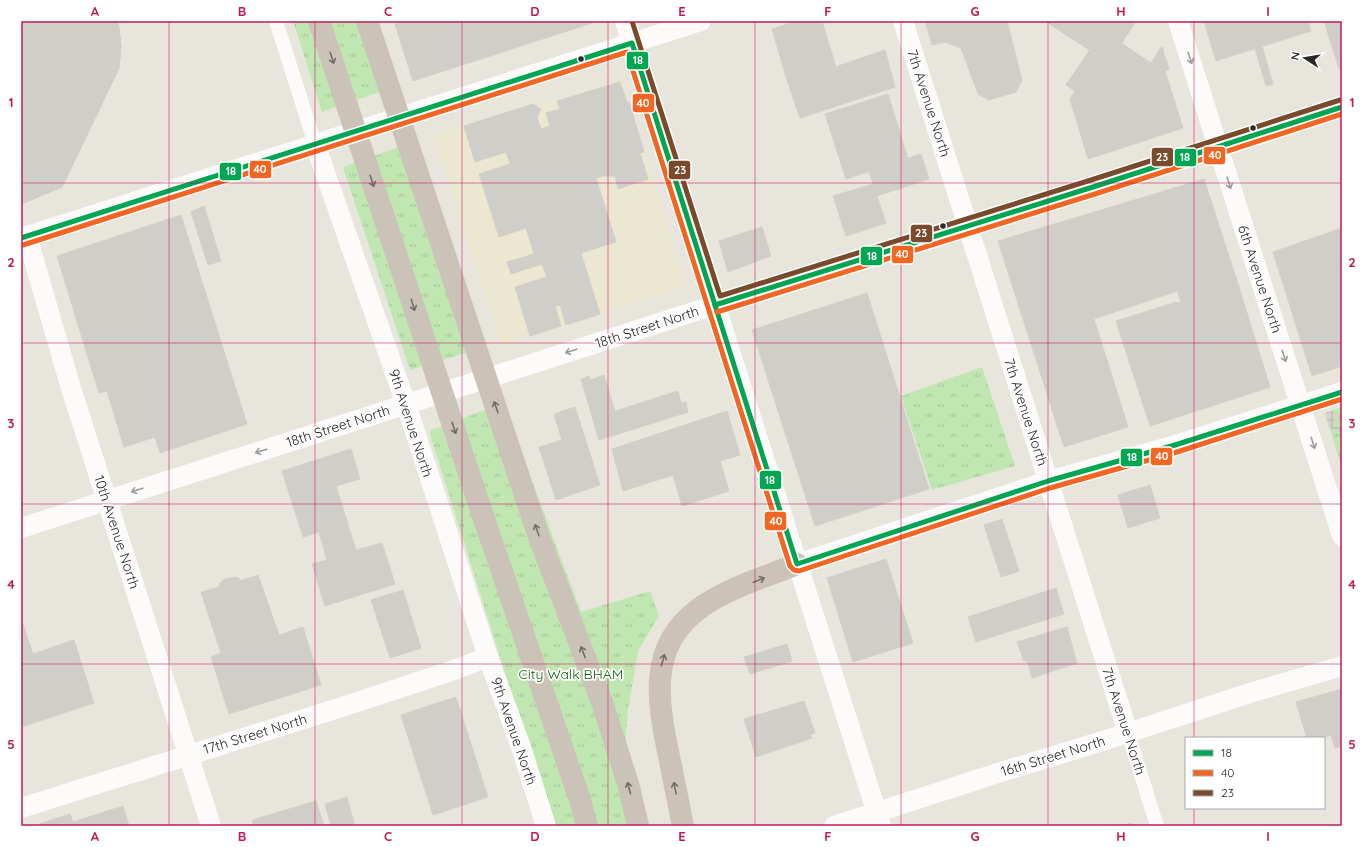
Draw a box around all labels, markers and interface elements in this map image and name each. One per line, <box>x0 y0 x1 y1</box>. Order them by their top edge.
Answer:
text: A <box>91 3 100 19</box>
text: B <box>238 3 246 19</box>
text: C <box>384 3 392 19</box>
text: D <box>530 3 540 19</box>
text: E <box>678 3 686 19</box>
text: F <box>824 3 832 19</box>
text: G <box>970 3 980 19</box>
text: H <box>1116 3 1126 19</box>
text: I <box>1266 3 1270 19</box>
north arrow <box>1285 38 1325 78</box>
street label: 7th Avenue North <box>903 47 955 159</box>
line badge: 18 <box>626 51 649 70</box>
one-way arrow <box>1187 51 1194 64</box>
text: N <box>1288 51 1303 61</box>
one-way arrow <box>328 52 336 64</box>
text: 18 <box>633 53 643 67</box>
unlabelled marker <box>576 54 586 64</box>
line badge: 40 <box>632 93 655 113</box>
text: 1 <box>8 94 14 110</box>
text: 1 <box>1349 94 1355 110</box>
text: 40 <box>636 96 650 110</box>
unlabelled marker <box>1248 123 1258 133</box>
line badge: 40 <box>1203 146 1226 165</box>
line badge: 23 <box>1151 147 1174 167</box>
line badge: 18 <box>1174 148 1197 167</box>
text: 40 <box>1208 148 1222 162</box>
text: 23 <box>1156 150 1168 164</box>
text: 18 <box>1180 150 1190 164</box>
line badge: 40 <box>249 160 272 179</box>
line badge: 23 <box>668 160 691 180</box>
line badge: 18 <box>219 162 242 181</box>
text: 40 <box>253 162 267 176</box>
text: 23 <box>674 163 686 177</box>
text: 18 <box>226 164 236 178</box>
one-way arrow <box>369 175 377 187</box>
one-way arrow <box>1226 176 1233 189</box>
unlabelled marker <box>938 221 948 231</box>
street label: 6th Avenue North <box>1234 223 1286 335</box>
line badge: 23 <box>910 224 933 243</box>
text: 23 <box>915 226 927 240</box>
line badge: 40 <box>891 245 914 264</box>
line badge: 18 <box>860 246 883 266</box>
text: 40 <box>895 247 909 261</box>
text: 18 <box>867 249 877 263</box>
text: 2 <box>7 254 15 270</box>
text: 2 <box>1348 254 1356 270</box>
one-way arrow <box>410 298 417 311</box>
street label: 18th Street North <box>593 302 701 352</box>
one-way arrow <box>565 348 578 355</box>
one-way arrow <box>1281 349 1288 362</box>
street label: 7th Avenue North <box>1000 356 1052 468</box>
street label: 9th Avenue North <box>385 367 437 479</box>
one-way arrow <box>492 400 499 413</box>
street label: 18th Street North <box>284 401 392 451</box>
text: 3 <box>8 415 15 431</box>
text: 3 <box>1349 415 1356 431</box>
one-way arrow <box>451 422 458 435</box>
one-way arrow <box>1309 437 1317 449</box>
line badge: 40 <box>1150 447 1173 466</box>
one-way arrow <box>255 448 268 455</box>
line badge: 18 <box>1120 448 1143 467</box>
text: 40 <box>1155 449 1169 463</box>
text: 18 <box>1127 450 1137 464</box>
line badge: 18 <box>759 470 782 490</box>
street label: 10th Avenue North <box>90 473 144 591</box>
text: 18 <box>765 473 775 487</box>
one-way arrow <box>131 487 143 495</box>
line badge: 40 <box>764 511 787 531</box>
text: 40 <box>769 514 783 528</box>
one-way arrow <box>533 524 540 537</box>
one-way arrow <box>752 575 764 583</box>
text: 4 <box>7 576 15 592</box>
text: 4 <box>1348 576 1356 592</box>
one-way arrow <box>579 646 587 658</box>
one-way arrow <box>660 653 667 666</box>
park label: City Walk BHAM <box>519 665 623 683</box>
street label: 7th Avenue North <box>1098 665 1150 777</box>
street label: 9th Avenue North <box>487 675 541 787</box>
street label: 17th Street North <box>201 710 309 758</box>
street label: 16th Street North <box>999 732 1107 780</box>
text: 5 <box>7 736 15 752</box>
text: 5 <box>1348 736 1356 752</box>
legend <box>1185 737 1325 809</box>
text: 18 <box>1221 745 1232 760</box>
text: 40 <box>1221 765 1234 780</box>
one-way arrow <box>625 782 633 795</box>
one-way arrow <box>671 782 679 795</box>
text: 23 <box>1221 785 1234 800</box>
text: A <box>91 828 100 844</box>
text: B <box>238 828 246 844</box>
text: C <box>384 828 392 844</box>
text: D <box>530 828 540 844</box>
text: E <box>678 828 686 844</box>
text: F <box>824 828 832 844</box>
text: G <box>970 828 980 844</box>
text: H <box>1116 828 1126 844</box>
text: I <box>1266 828 1270 844</box>

